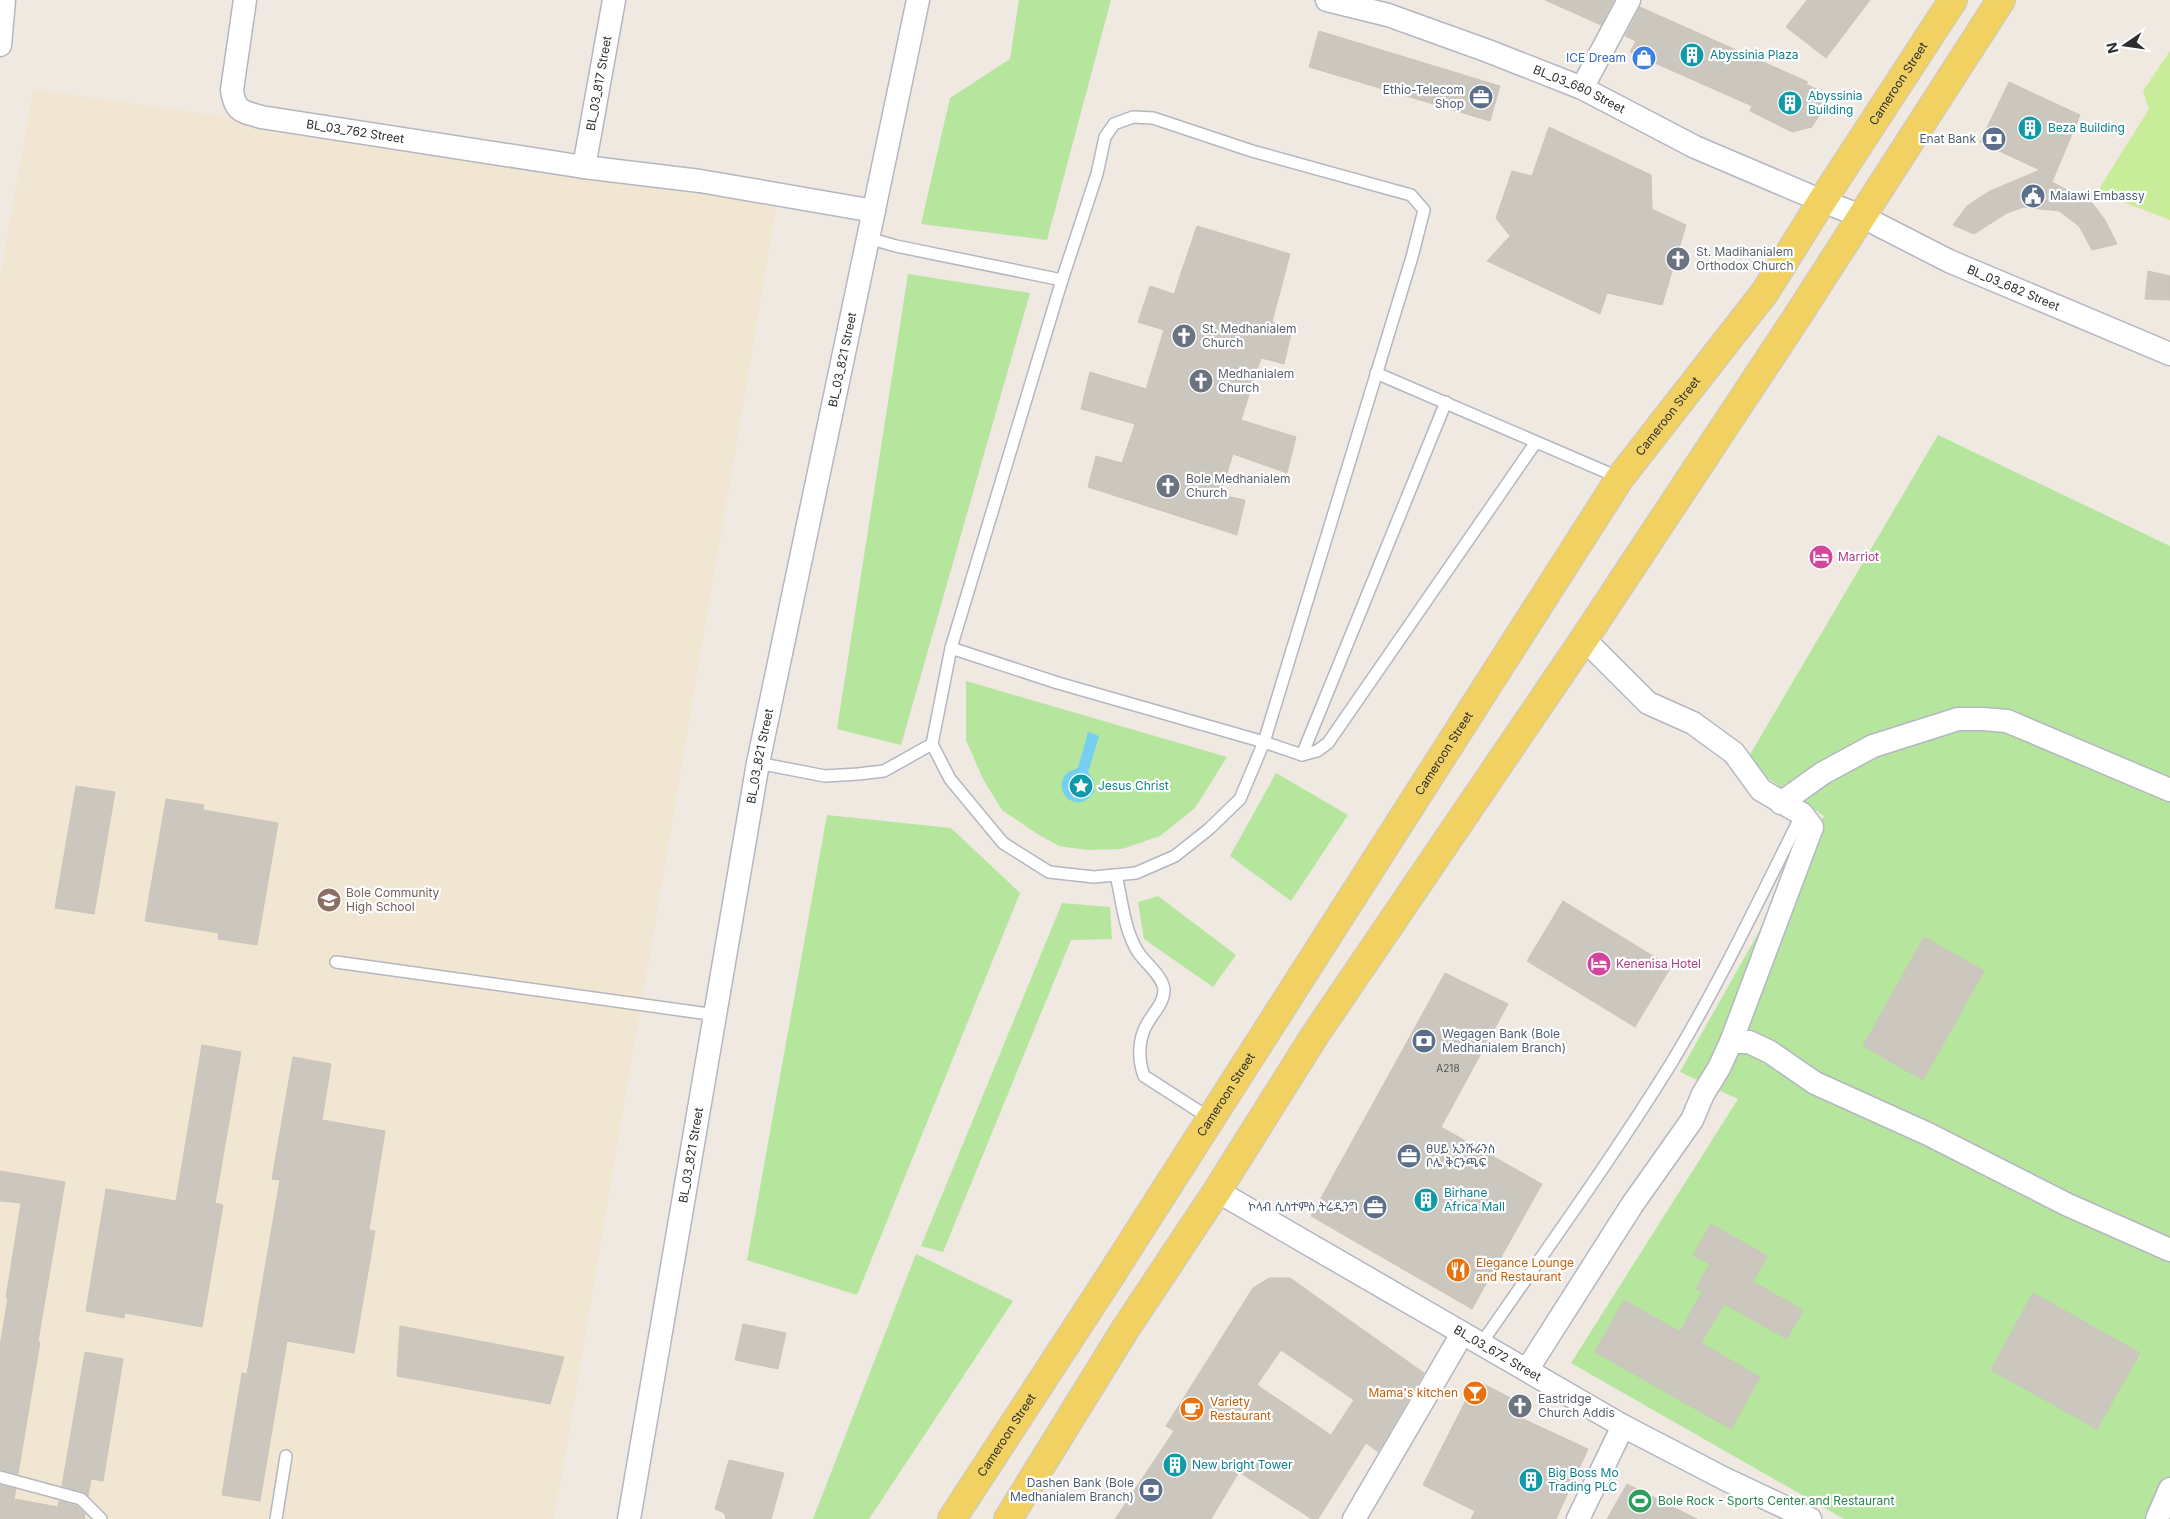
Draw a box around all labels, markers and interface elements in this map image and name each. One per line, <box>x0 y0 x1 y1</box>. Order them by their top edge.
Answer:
north arrow <box>2100 20 2150 70</box>
street label: BL_03_817 Street <box>583 35 614 132</box>
street label: Cameroon Street <box>1865 39 1931 128</box>
text: N <box>2102 41 2121 55</box>
building icon: Abyssinia Plaza <box>1679 42 1705 68</box>
shop icon: ICE Dream <box>1631 45 1657 71</box>
place label: Abyssinia Plaza <box>1710 47 1799 62</box>
place label: ICE Dream <box>1566 50 1626 65</box>
street label: BL_03_680 Street <box>1531 62 1628 116</box>
place label: Ethio-Telecom Shop <box>1383 82 1464 111</box>
office icon: Ethio-Telecom Shop <box>1468 84 1494 110</box>
place label: Abyssinia Building <box>1808 88 1862 117</box>
building icon: Abyssinia Building <box>1777 90 1803 116</box>
building icon: Beza Building <box>2017 115 2043 141</box>
street label: BL_03_762 Street <box>305 116 405 146</box>
place label: Beza Building <box>2048 120 2125 135</box>
bank icon: Enat Bank <box>1981 126 2007 152</box>
place label: Enat Bank <box>1919 131 1976 146</box>
public building icon: Malawi Embassy <box>2020 183 2046 209</box>
place label: Malawi Embassy <box>2050 188 2145 203</box>
place label: St. Madihanialem Orthodox Church <box>1696 244 1794 273</box>
church icon: St. Madihanialem Orthodox Church <box>1665 246 1691 272</box>
street label: BL_03_682 Street <box>1965 261 2062 314</box>
street label: BL_03_821 Street <box>825 311 859 408</box>
place label: St. Medhanialem Church <box>1202 321 1297 350</box>
church icon: St. Medhanialem Church <box>1171 323 1197 349</box>
place label: Medhanialem Church <box>1218 366 1294 395</box>
church icon: Medhanialem Church <box>1188 368 1214 394</box>
street label: Cameroon Street <box>1632 374 1703 459</box>
place label: Bole Medhanialem Church <box>1186 471 1291 500</box>
church icon: Bole Medhanialem Church <box>1155 473 1181 499</box>
hotel icon: Marriot <box>1808 544 1834 570</box>
place label: Marriot <box>1838 549 1879 564</box>
street label: BL_03_821 Street <box>743 707 776 805</box>
street label: Cameroon Street <box>1411 709 1476 798</box>
place icon: Jesus Christ <box>1068 773 1094 799</box>
place label: Jesus Christ <box>1098 778 1169 793</box>
place label: Bole Community High School <box>346 885 440 914</box>
school or university icon: Bole Community High School <box>316 887 342 913</box>
hotel icon: Kenenisa Hotel <box>1586 951 1612 977</box>
place label: Kenenisa Hotel <box>1616 956 1701 971</box>
place label: Wegagen Bank (Bole Medhanialem Branch) <box>1442 1026 1566 1055</box>
bank icon: Wegagen Bank (Bole Medhanialem Branch) <box>1411 1028 1437 1054</box>
street label: Cameroon Street <box>1193 1050 1258 1139</box>
house number: A218 <box>1436 1062 1460 1074</box>
street label: BL_03_821 Street <box>675 1106 706 1204</box>
place label: ፀሀይ ኢንሹራንስ ቦሌ ቅርንጫፍ <box>1426 1141 1495 1170</box>
office icon: ፀሀይ ኢንሹራንስ ቦሌ ቅርንጫፍ <box>1396 1143 1422 1169</box>
place label: Birhane Africa Mall <box>1444 1185 1505 1214</box>
building icon: Birhane Africa Mall <box>1413 1187 1439 1213</box>
office icon: ኮላብ ሲስተምስ ትሬዲንግ <box>1362 1194 1388 1220</box>
place label: ኮላብ ሲስተምስ ትሬዲንግ <box>1248 1199 1358 1214</box>
place label: Elegance Lounge and Restaurant <box>1476 1255 1574 1284</box>
restaurant icon: Elegance Lounge and Restaurant <box>1445 1257 1471 1283</box>
street label: BL_03_672 Street <box>1451 1322 1544 1384</box>
bar icon: Mama's kitchen <box>1462 1380 1488 1406</box>
place label: Mama's kitchen <box>1369 1385 1458 1400</box>
street label: Cameroon Street <box>974 1391 1039 1479</box>
place label: Eastridge Church Addis <box>1538 1391 1615 1420</box>
church icon: Eastridge Church Addis <box>1507 1393 1533 1419</box>
place label: Variety Restaurant <box>1210 1394 1271 1423</box>
cafe icon: Variety Restaurant <box>1179 1396 1205 1422</box>
building icon: New bright Tower <box>1162 1452 1188 1478</box>
place label: New bright Tower <box>1192 1457 1293 1472</box>
place label: Big Boss Mo Trading PLC <box>1548 1465 1619 1494</box>
building icon: Big Boss Mo Trading PLC <box>1518 1467 1544 1493</box>
place label: Dashen Bank (Bole Medhanialem Branch) <box>1010 1475 1134 1504</box>
bank icon: Dashen Bank (Bole Medhanialem Branch) <box>1138 1477 1164 1503</box>
sports icon: Bole Rock - Sports Center and Restaurant <box>1627 1488 1653 1514</box>
place label: Bole Rock - Sports Center and Restaurant <box>1658 1493 1894 1508</box>

